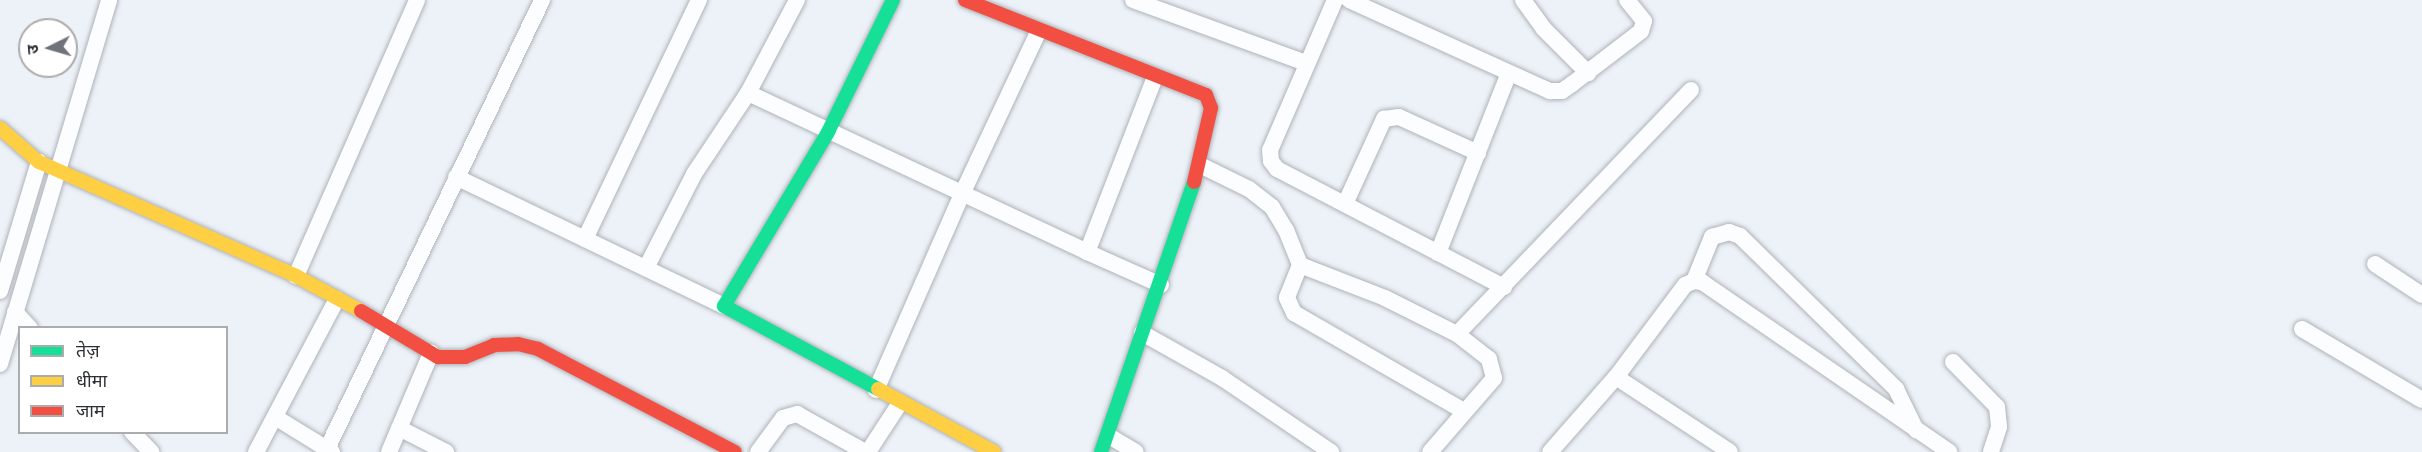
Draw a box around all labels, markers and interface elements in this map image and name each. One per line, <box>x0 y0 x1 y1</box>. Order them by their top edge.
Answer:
north arrow <box>18 18 78 78</box>
text: उ <box>21 44 43 55</box>
legend <box>18 326 228 434</box>
text: तेज़ <box>76 338 100 362</box>
text: धीमा <box>76 368 107 392</box>
text: जाम <box>76 398 105 422</box>

